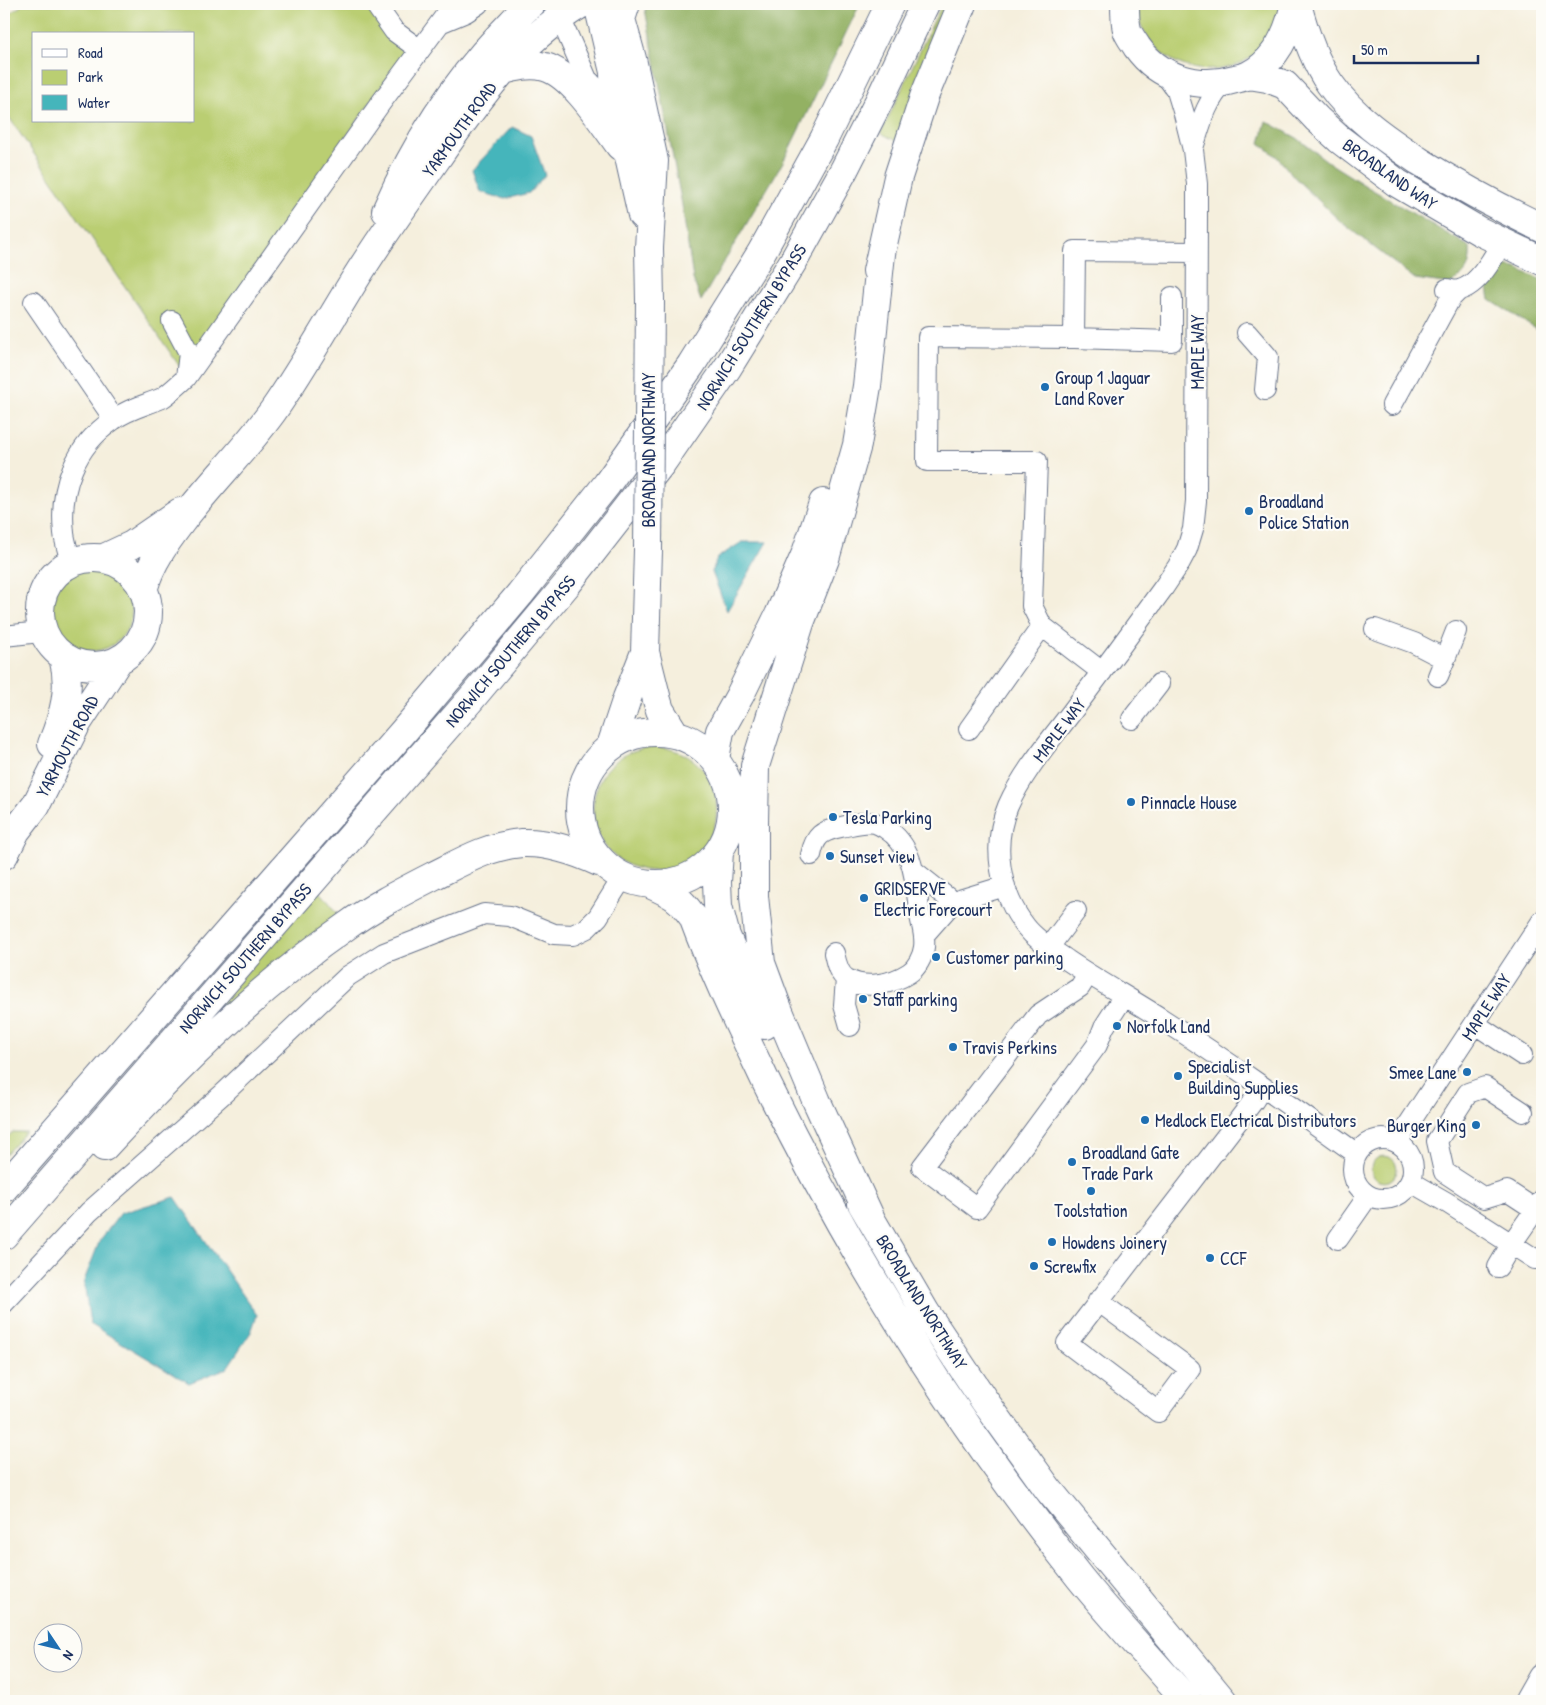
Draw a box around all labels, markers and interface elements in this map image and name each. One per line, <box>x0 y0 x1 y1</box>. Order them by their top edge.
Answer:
legend <box>32 32 195 122</box>
scale bar <box>1354 32 1477 64</box>
text: 50 m <box>1361 39 1388 60</box>
text: Road <box>78 42 103 63</box>
text: Park <box>78 66 103 87</box>
street label: YARMOUTH ROAD <box>416 76 502 182</box>
text: Water <box>78 92 110 113</box>
street label: BROADLAND WAY <box>1338 132 1442 216</box>
street label: NORWICH SOUTHERN BYPASS <box>690 239 812 415</box>
street label: MAPLE WAY <box>1185 315 1210 389</box>
place label: Group 1 Jaguar Land Rover <box>1055 365 1151 411</box>
street label: BROADLAND NORTHWAY <box>636 373 661 527</box>
marker: Group 1 Jaguar Land Rover <box>1039 381 1051 393</box>
place label: Broadland Police Station <box>1259 489 1349 535</box>
marker: Broadland Police Station <box>1243 505 1255 517</box>
street label: NORWICH SOUTHERN BYPASS <box>439 570 581 732</box>
street label: YARMOUTH ROAD <box>30 690 105 801</box>
street label: MAPLE WAY <box>1027 693 1092 767</box>
place label: Pinnacle House <box>1141 790 1237 815</box>
marker: Pinnacle House <box>1125 796 1137 808</box>
place label: Tesla Parking <box>843 805 932 830</box>
marker: Tesla Parking <box>827 811 839 823</box>
place label: Sunset view <box>840 844 915 869</box>
marker: Sunset view <box>824 850 836 862</box>
place label: GRIDSERVE Electric Forecourt <box>874 876 993 922</box>
street label: NORWICH SOUTHERN BYPASS <box>173 878 317 1038</box>
marker: GRIDSERVE Electric Forecourt <box>858 892 870 904</box>
place label: Customer parking <box>946 945 1063 970</box>
marker: Customer parking <box>930 951 942 963</box>
street label: MAPLE WAY <box>1455 969 1517 1045</box>
place label: Staff parking <box>873 987 957 1012</box>
marker: Staff parking <box>857 993 869 1005</box>
place label: Norfolk Land <box>1127 1014 1210 1039</box>
marker: Norfolk Land <box>1111 1020 1123 1032</box>
place label: Travis Perkins <box>963 1035 1057 1060</box>
marker: Travis Perkins <box>947 1041 959 1053</box>
place label: Specialist Building Supplies <box>1188 1054 1298 1100</box>
place label: Smee Lane <box>1389 1060 1457 1085</box>
marker: Smee Lane <box>1461 1066 1473 1078</box>
marker: Specialist Building Supplies <box>1172 1070 1184 1082</box>
place label: Medlock Electrical Distributors <box>1155 1108 1356 1133</box>
place label: Burger King <box>1387 1113 1466 1138</box>
marker: Medlock Electrical Distributors <box>1139 1114 1151 1126</box>
marker: Burger King <box>1470 1119 1482 1131</box>
place label: Broadland Gate Trade Park <box>1082 1140 1180 1186</box>
marker: Broadland Gate Trade Park <box>1066 1156 1078 1168</box>
marker: Toolstation <box>1085 1185 1097 1197</box>
place label: Toolstation <box>1054 1198 1128 1223</box>
street label: BROADLAND NORTHWAY <box>870 1230 974 1374</box>
place label: Howdens Joinery <box>1062 1230 1168 1255</box>
marker: Howdens Joinery <box>1046 1236 1058 1248</box>
place label: CCF <box>1220 1246 1248 1271</box>
marker: CCF <box>1204 1252 1216 1264</box>
place label: Screwfix <box>1044 1254 1097 1279</box>
marker: Screwfix <box>1028 1260 1040 1272</box>
north arrow <box>32 1622 82 1672</box>
text: N <box>59 1647 79 1665</box>

